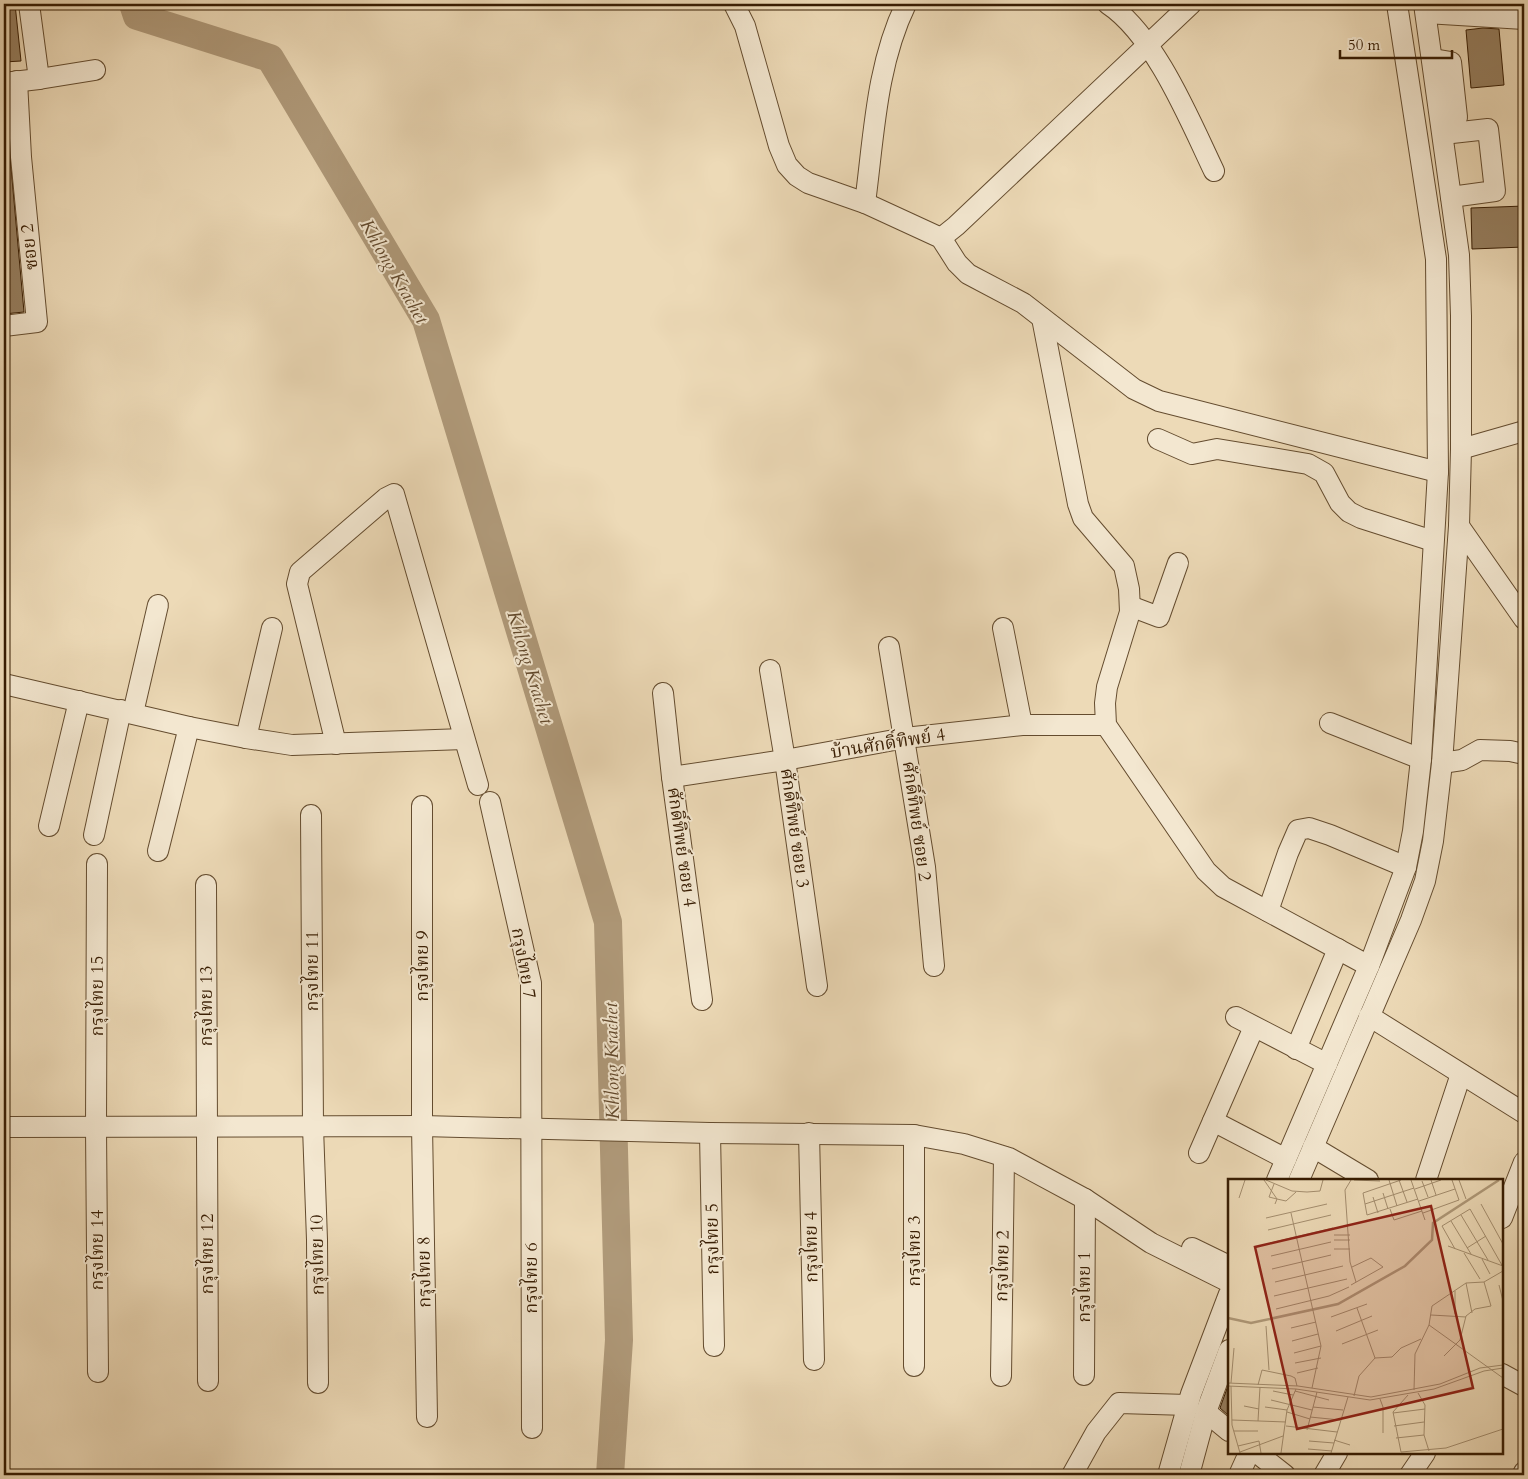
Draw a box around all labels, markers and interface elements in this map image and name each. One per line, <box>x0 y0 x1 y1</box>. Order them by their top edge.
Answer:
scale bar <box>1340 28 1453 60</box>
text: 50 m <box>1348 35 1380 55</box>
water label: Khlong Krachet <box>354 214 435 329</box>
street label: ซอย 2 <box>15 223 44 271</box>
water label: Khlong Krachet <box>500 607 560 728</box>
street label: บ้านศักดิ์ทิพย์ 4 <box>829 720 947 765</box>
street label: ศักดิ์ทิพย์ ซอย 2 <box>896 759 939 883</box>
street label: ศักดิ์ทิพย์ ซอย 3 <box>774 766 817 890</box>
street label: ศักดิ์ทิพย์ ซอย 4 <box>661 785 704 909</box>
street label: กรุงไทย 7 <box>505 926 542 1001</box>
street label: กรุงไทย 9 <box>410 930 435 1002</box>
street label: กรุงไทย 11 <box>300 931 325 1011</box>
street label: กรุงไทย 15 <box>85 956 110 1036</box>
street label: กรุงไทย 13 <box>194 966 219 1046</box>
water label: Khlong Krachet <box>598 1002 626 1120</box>
inset map <box>1228 1179 1503 1454</box>
street label: กรุงไทย 5 <box>699 1203 726 1275</box>
street label: กรุงไทย 14 <box>85 1210 110 1290</box>
street label: กรุงไทย 4 <box>798 1211 825 1283</box>
street label: กรุงไทย 12 <box>195 1214 220 1294</box>
street label: กรุงไทย 10 <box>304 1214 331 1296</box>
street label: กรุงไทย 3 <box>902 1215 927 1287</box>
street label: กรุงไทย 2 <box>989 1230 1016 1302</box>
street label: กรุงไทย 8 <box>411 1236 438 1308</box>
street label: กรุงไทย 6 <box>519 1242 544 1314</box>
street label: กรุงไทย 1 <box>1072 1251 1097 1323</box>

